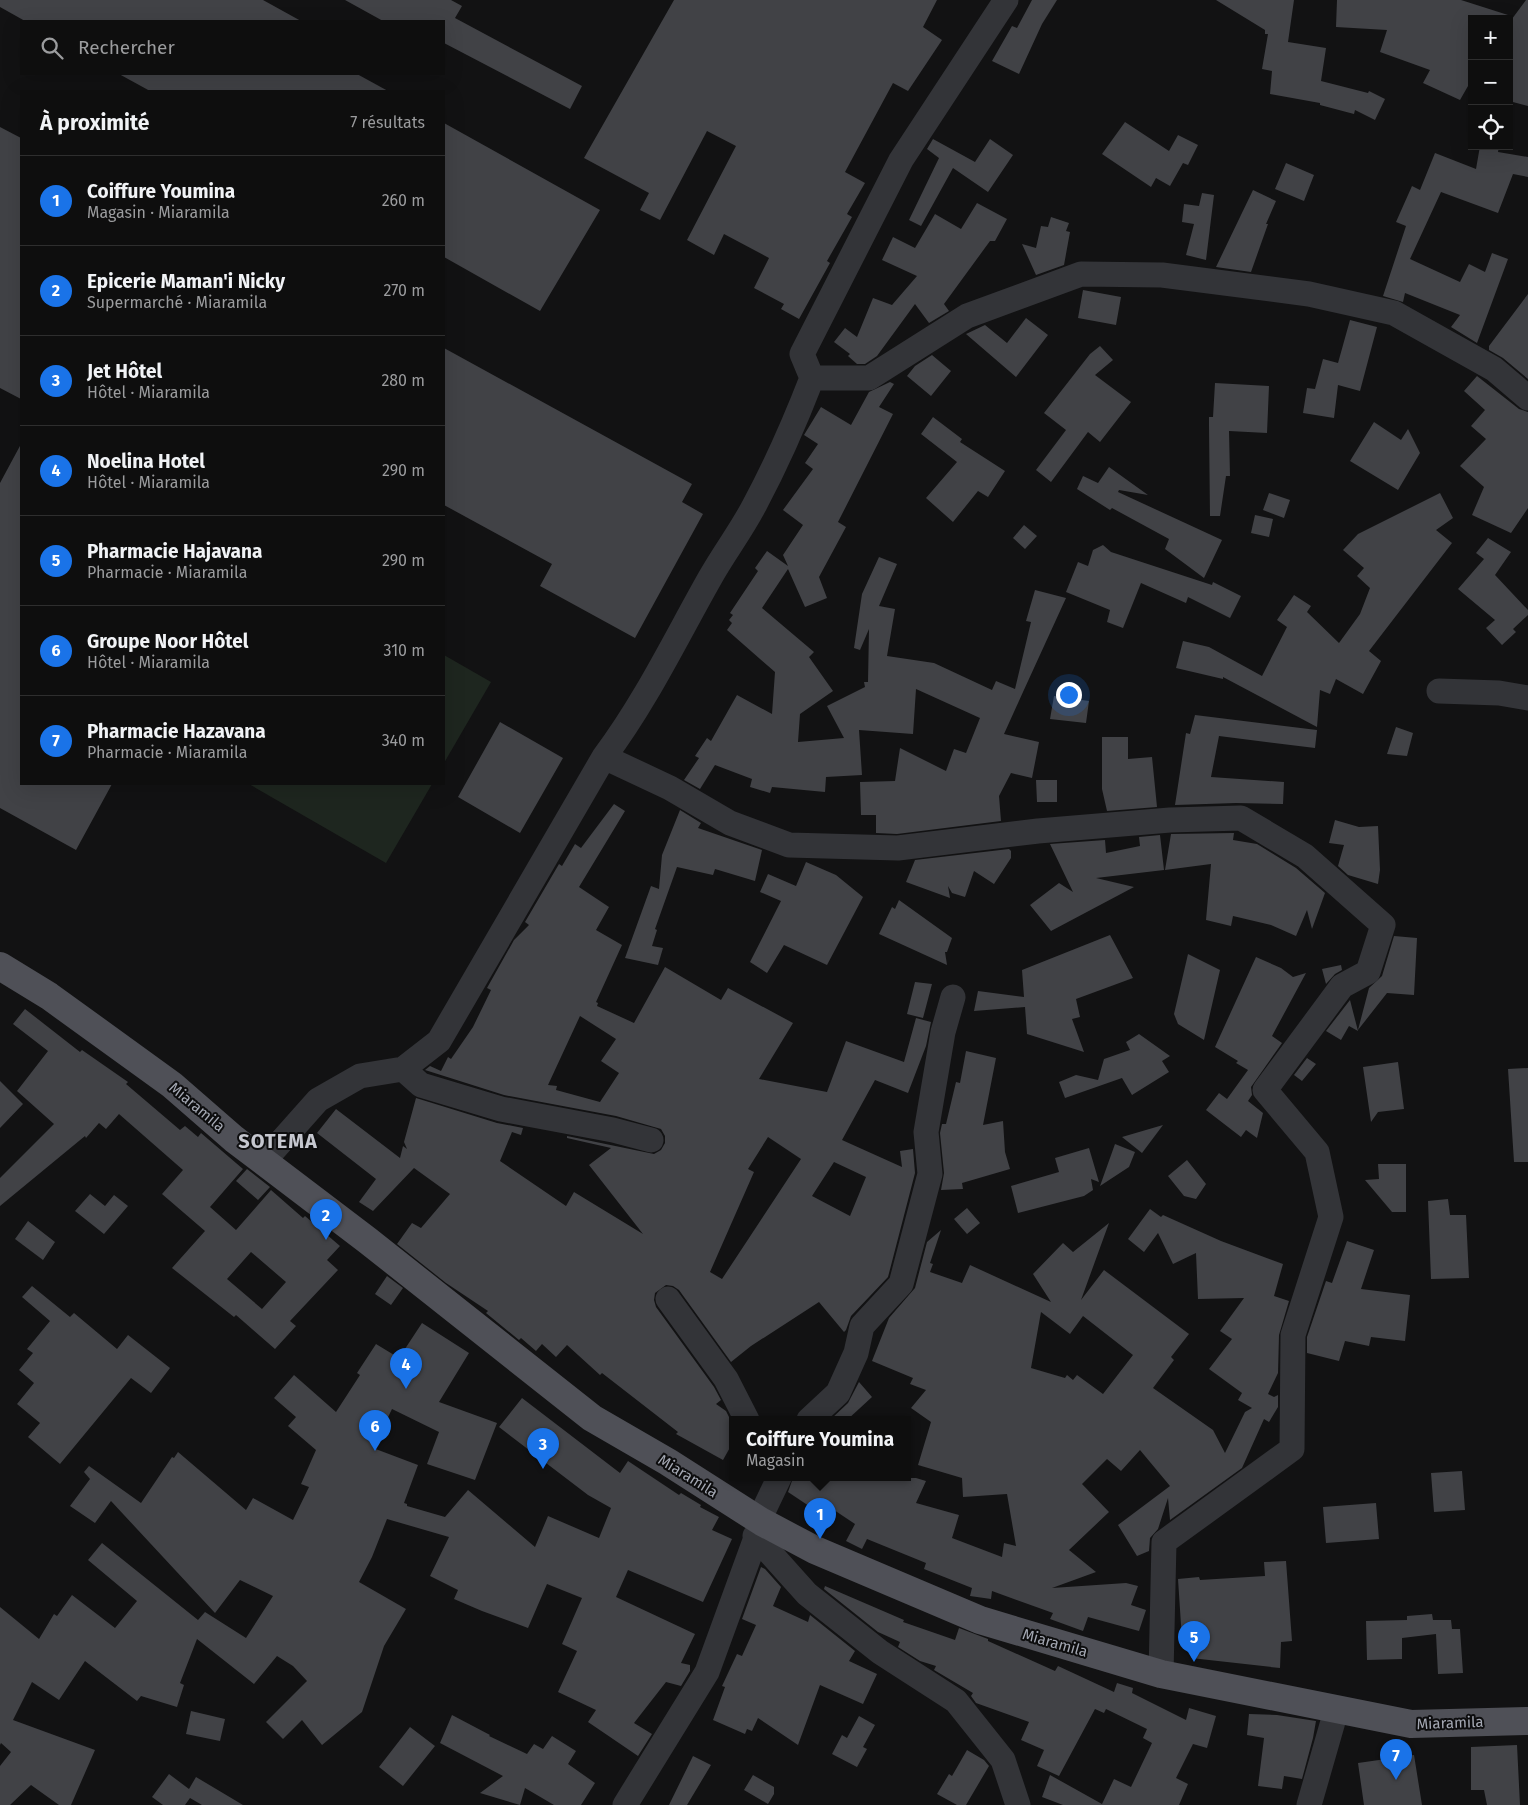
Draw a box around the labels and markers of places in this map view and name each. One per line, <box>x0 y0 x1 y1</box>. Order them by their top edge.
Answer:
pin: 2 <box>310 1199 342 1240</box>
pin: 4 <box>390 1348 422 1389</box>
pin: 6 <box>359 1410 391 1451</box>
pin: 3 <box>527 1428 559 1469</box>
pin: 1 <box>804 1498 836 1539</box>
pin: 5 <box>1178 1621 1210 1662</box>
pin: 7 <box>1380 1739 1412 1780</box>

